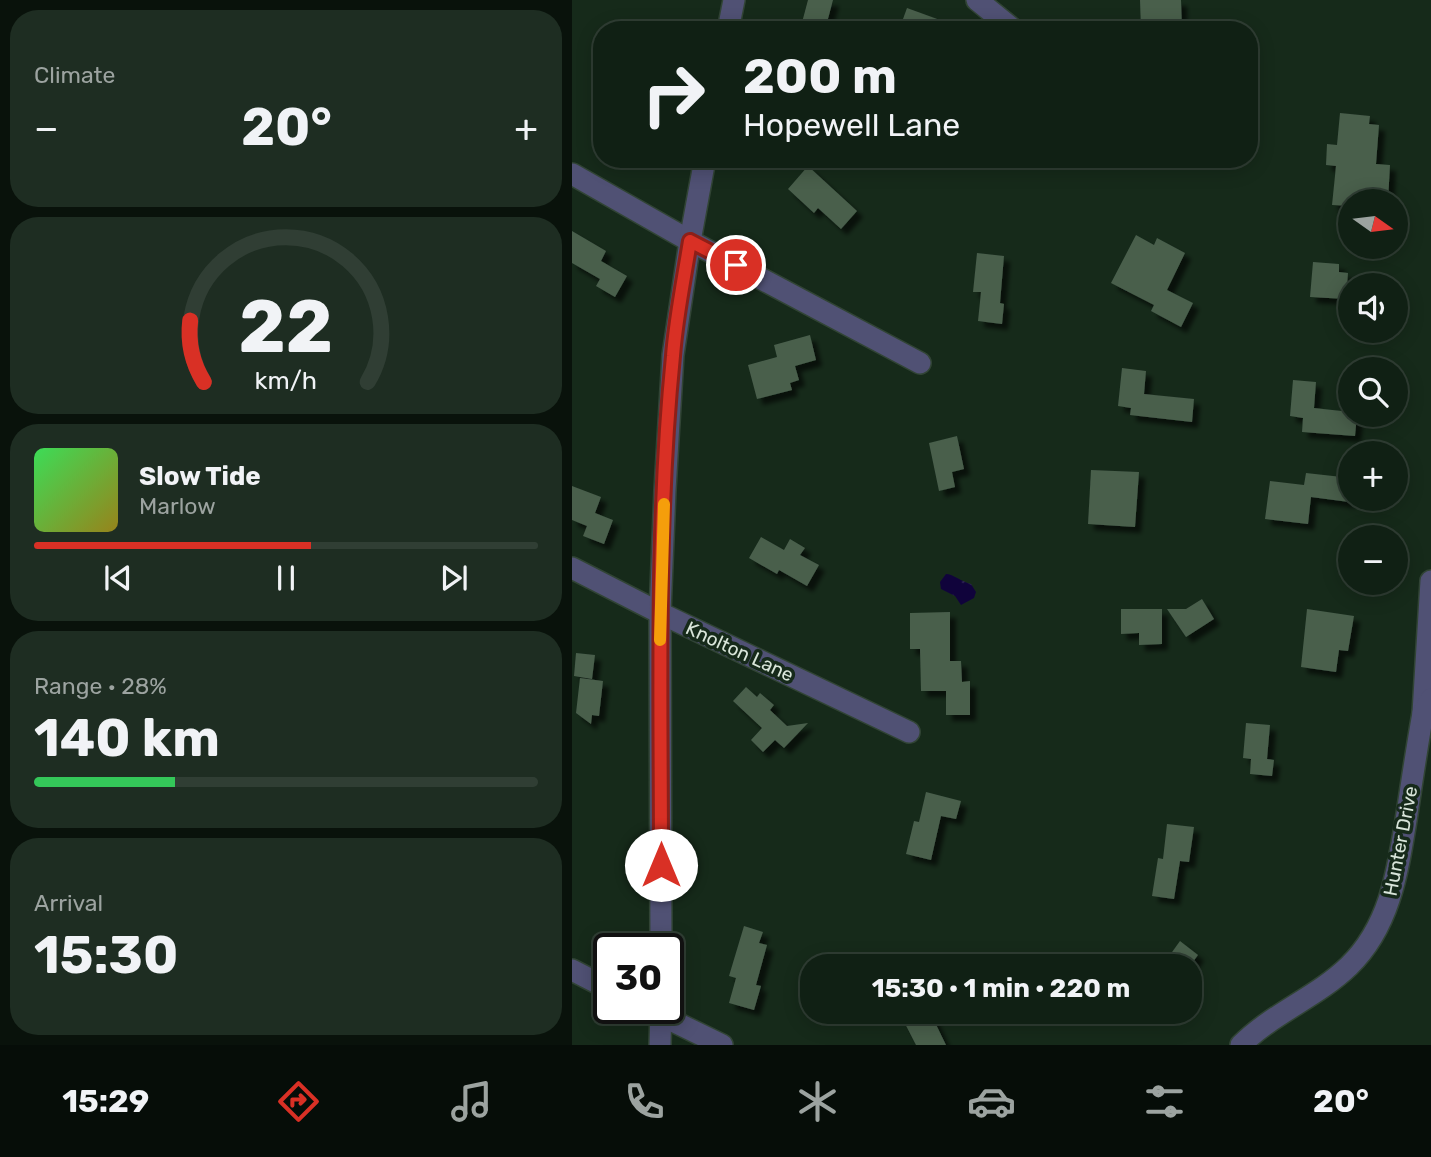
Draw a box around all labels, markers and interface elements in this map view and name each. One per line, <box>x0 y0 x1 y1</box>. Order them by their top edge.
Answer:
text: 200 m <box>743 47 897 105</box>
icon: right <box>628 49 719 140</box>
text: Climate <box>34 61 115 89</box>
text: 20° <box>241 96 332 158</box>
text: − <box>34 105 59 151</box>
text: + <box>514 105 538 151</box>
text: Hopewell Lane <box>743 106 960 144</box>
north arrow <box>1338 189 1408 259</box>
map controls <box>1338 189 1408 595</box>
pin <box>706 235 766 295</box>
icon: arrive <box>717 246 755 284</box>
button: sound <box>1338 273 1408 343</box>
text: 22 <box>239 284 333 370</box>
button: search <box>1338 357 1408 427</box>
text: km/h <box>255 365 317 394</box>
button: + <box>1338 441 1408 511</box>
text: Slow Tide <box>139 461 261 492</box>
text: Marlow <box>139 492 216 520</box>
button: − <box>1338 525 1408 595</box>
icon: previous <box>99 559 137 597</box>
icon: pause <box>267 559 305 597</box>
icon: next <box>435 559 473 597</box>
street label: Knolton Lane <box>682 616 797 686</box>
text: Range · 28% <box>34 672 167 700</box>
text: 140 km <box>34 707 220 769</box>
street label: Hunter Drive <box>1379 784 1422 898</box>
position arrow <box>624 828 698 902</box>
text: Arrival <box>34 889 103 917</box>
text: 15:30 <box>34 924 178 986</box>
speed limit sign: 30 <box>593 933 684 1024</box>
text: 15:30 · 1 min · 220 m <box>872 973 1130 1004</box>
icon: directions <box>274 1077 323 1126</box>
icon: music <box>447 1077 496 1126</box>
icon: phone <box>620 1077 669 1126</box>
icon: climate <box>793 1077 842 1126</box>
icon: car <box>967 1077 1016 1126</box>
icon: filters <box>1140 1077 1189 1126</box>
text: 15:29 <box>62 1082 149 1120</box>
text: 20° <box>1313 1082 1369 1120</box>

